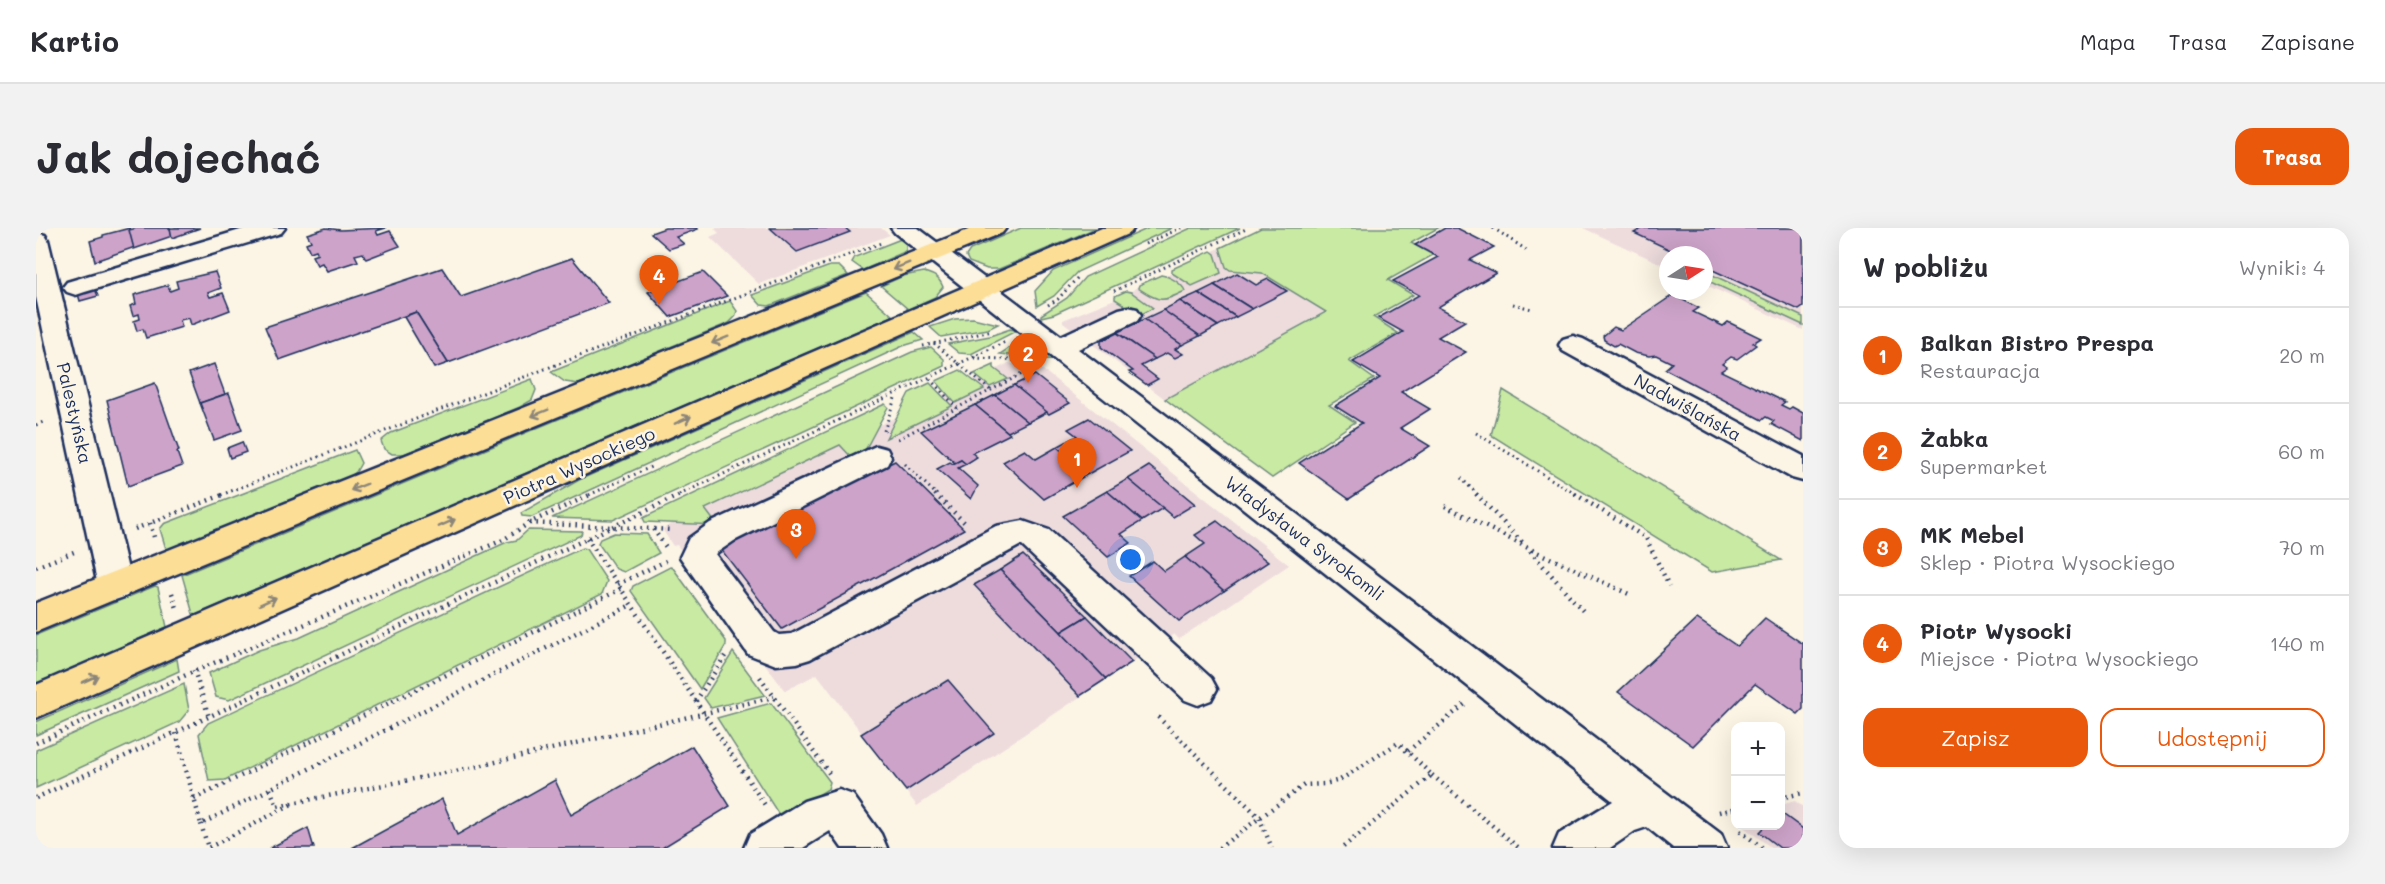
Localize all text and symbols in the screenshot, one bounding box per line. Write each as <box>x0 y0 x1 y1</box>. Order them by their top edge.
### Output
text: Kartio <box>30 23 119 59</box>
text: Mapa <box>2080 28 2136 55</box>
text: Trasa <box>2169 28 2227 55</box>
text: Zapisane <box>2260 28 2355 55</box>
button: Trasa <box>2235 128 2349 185</box>
text: Jak dojechać <box>36 129 321 184</box>
north arrow <box>1659 246 1713 300</box>
text: W pobliżu <box>1863 250 1989 284</box>
text: Wyniki: 4 <box>2239 254 2325 280</box>
pin: 4 <box>640 256 678 305</box>
one-way arrow <box>892 261 910 272</box>
text: Balkan Bistro Prespa <box>1920 328 2154 357</box>
pin: 2 <box>1008 334 1048 383</box>
one-way arrow <box>711 335 730 346</box>
text: 1 <box>1878 342 1887 368</box>
text: 20 m <box>2279 342 2325 368</box>
text: Restauracja <box>1920 357 2041 383</box>
street label: Palestyńska <box>52 360 98 466</box>
street label: Nadwiślańska <box>1630 368 1746 446</box>
one-way arrow <box>531 408 549 419</box>
one-way arrow <box>674 413 692 425</box>
street label: Piotra Wysockiego <box>499 421 659 509</box>
text: Żabka <box>1920 424 1989 453</box>
pin: 1 <box>1058 438 1096 488</box>
text: 2 <box>1877 438 1888 464</box>
text: 60 m <box>2278 438 2325 464</box>
text: Supermarket <box>1920 453 2047 479</box>
street label: Władysława Syrokomli <box>1220 470 1390 606</box>
one-way arrow <box>350 482 369 493</box>
pin: 3 <box>776 510 816 559</box>
one-way arrow <box>437 517 456 528</box>
text: MK Mebel <box>1920 520 2024 549</box>
text: 3 <box>1877 534 1889 560</box>
text: 70 m <box>2279 534 2325 560</box>
your location <box>1116 545 1145 574</box>
text: Sklep · Piotra Wysockiego <box>1920 549 2175 575</box>
one-way arrow <box>259 594 277 606</box>
text: Piotr Wysocki <box>1920 616 2073 645</box>
text: 4 <box>1876 630 1889 656</box>
text: 140 m <box>2270 630 2325 656</box>
text: Miejsce · Piotra Wysockiego <box>1920 645 2198 671</box>
one-way arrow <box>80 673 98 684</box>
button: Zapisz <box>1863 708 2088 767</box>
button: Udostępnij <box>2100 708 2325 767</box>
map controls <box>1731 722 1785 830</box>
button: + <box>1731 722 1785 776</box>
button: − <box>1731 776 1785 830</box>

